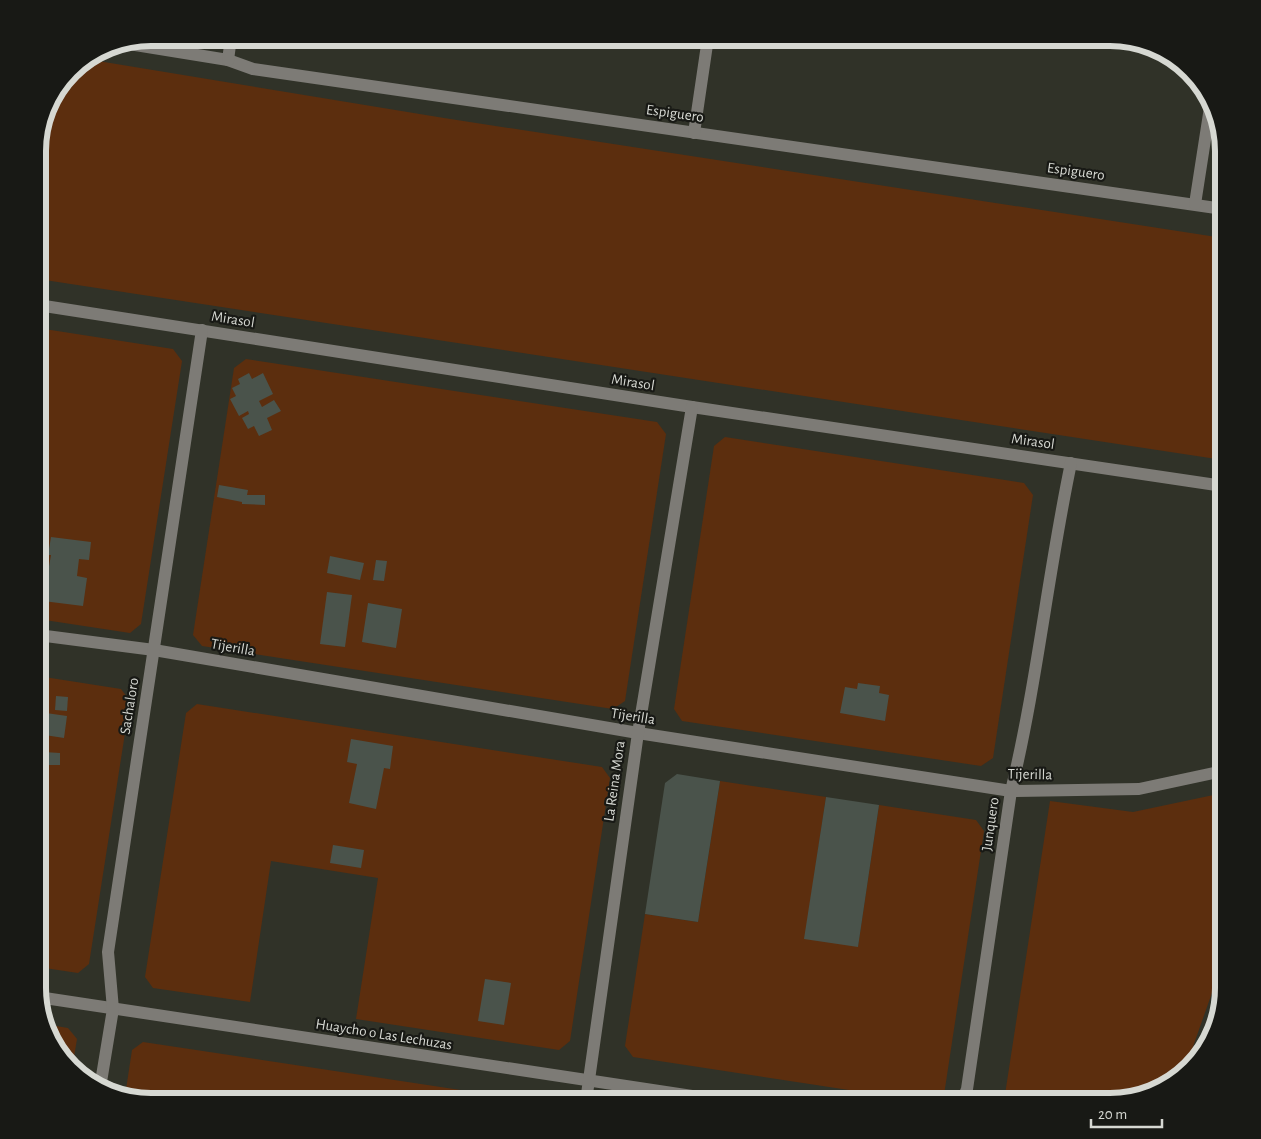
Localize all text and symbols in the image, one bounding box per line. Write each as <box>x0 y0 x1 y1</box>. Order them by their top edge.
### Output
street label: Espiguero <box>645 102 705 125</box>
street label: Espiguero <box>1046 160 1106 183</box>
street label: Mirasol <box>210 309 256 330</box>
street label: Mirasol <box>610 372 656 393</box>
street label: Mirasol <box>1010 431 1056 452</box>
street label: Tijerilla <box>210 636 256 659</box>
street label: Sachaloro <box>118 677 141 736</box>
street label: Tijerilla <box>610 706 656 727</box>
street label: La Reina Mora <box>601 740 628 822</box>
street label: Tijerilla <box>1008 767 1053 782</box>
street label: Junquero <box>979 796 1002 852</box>
street label: Huaycho o Las Lechuzas <box>315 1016 453 1053</box>
scale bar <box>1091 1096 1162 1128</box>
text: 20 m <box>1098 1107 1127 1122</box>

